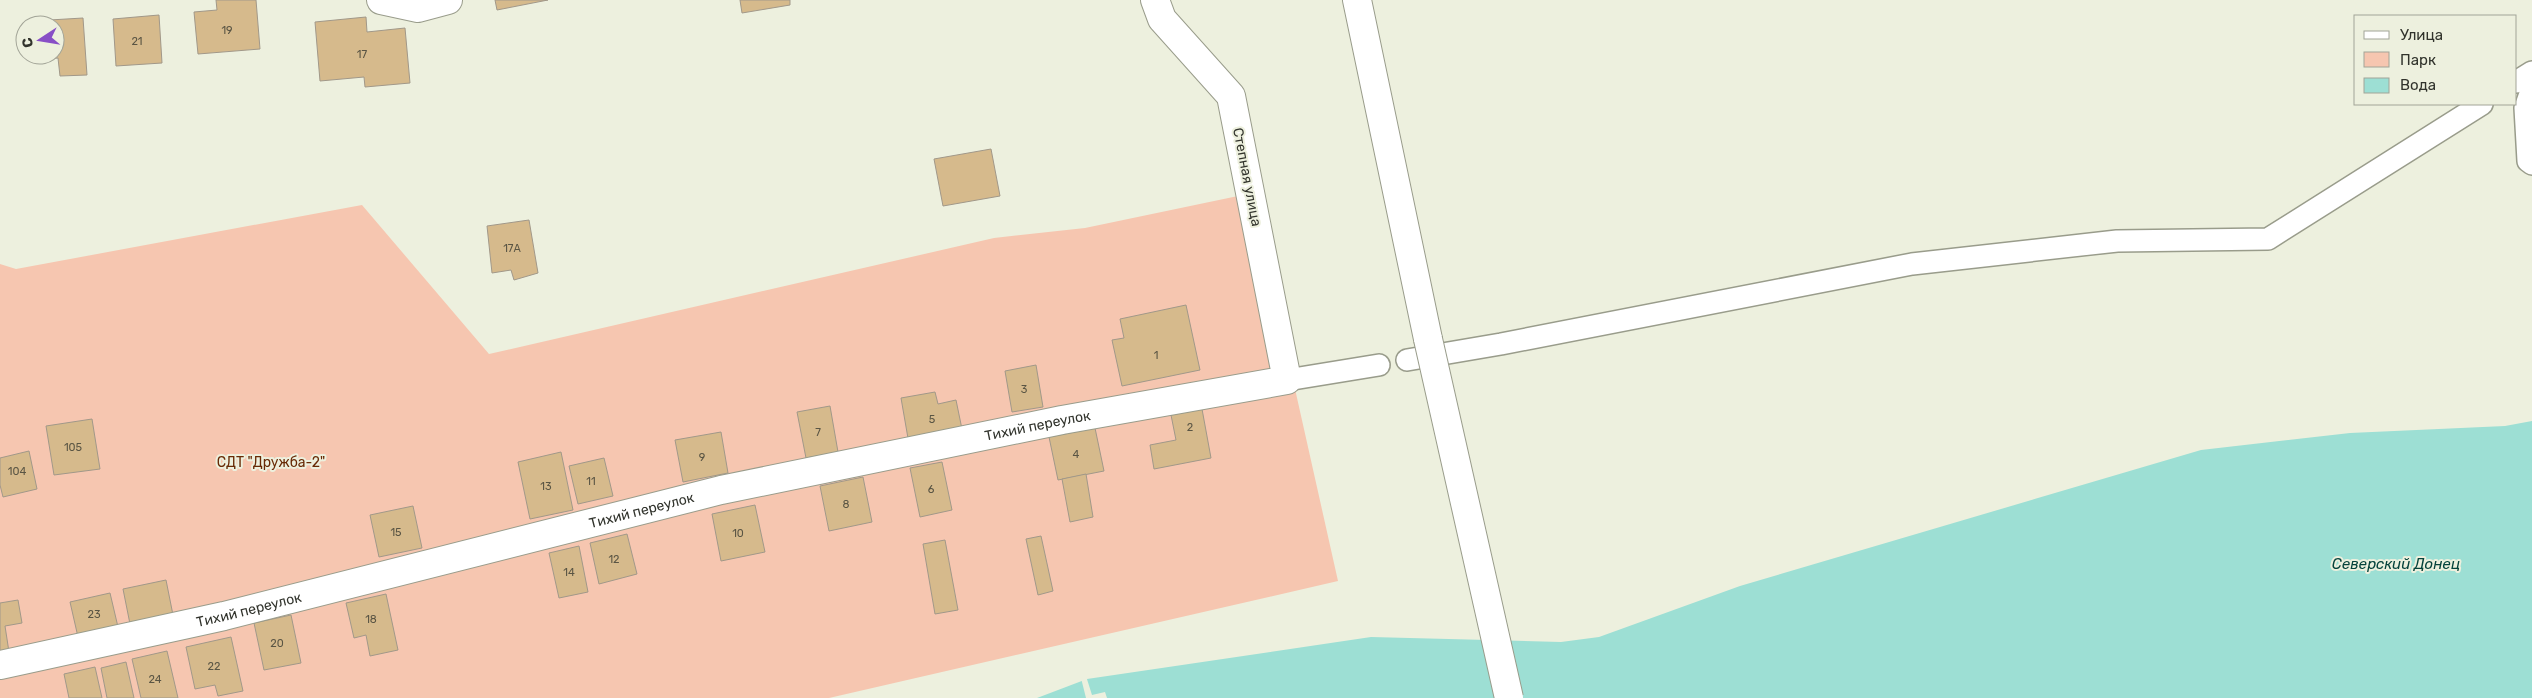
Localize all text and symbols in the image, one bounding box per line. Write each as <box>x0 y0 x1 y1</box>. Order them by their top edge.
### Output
north arrow <box>15 15 65 65</box>
legend <box>2354 15 2517 105</box>
house number: 19 <box>221 24 233 37</box>
text: Улица <box>2400 26 2443 44</box>
house number: 21 <box>131 35 143 48</box>
text: С <box>18 36 37 49</box>
house number: 17 <box>357 48 368 61</box>
text: Парк <box>2400 51 2436 69</box>
text: Вода <box>2400 76 2436 94</box>
street label: Степная улица <box>1229 126 1265 228</box>
house number: 17А <box>503 242 521 255</box>
house number: 1 <box>1154 349 1158 362</box>
house number: 3 <box>1021 383 1028 396</box>
street label: Тихий переулок <box>983 407 1092 444</box>
house number: 5 <box>929 413 936 426</box>
house number: 2 <box>1187 421 1193 434</box>
house number: 7 <box>815 426 821 439</box>
house number: 105 <box>64 441 83 454</box>
house number: 4 <box>1073 448 1080 461</box>
house number: 9 <box>699 451 705 464</box>
park label: СДТ "Дружба-2" <box>217 454 325 471</box>
house number: 104 <box>8 465 26 478</box>
house number: 11 <box>586 475 596 488</box>
house number: 13 <box>540 480 552 493</box>
house number: 6 <box>928 483 935 496</box>
street label: Тихий переулок <box>587 489 696 532</box>
house number: 8 <box>843 498 850 511</box>
house number: 15 <box>390 526 402 539</box>
house number: 10 <box>732 527 744 540</box>
house number: 12 <box>608 553 620 566</box>
water label: Северский Донец <box>2332 555 2460 573</box>
house number: 14 <box>563 566 575 579</box>
street label: Тихий переулок <box>195 588 304 630</box>
house number: 23 <box>87 608 101 621</box>
house number: 18 <box>365 613 377 626</box>
house number: 20 <box>270 637 284 650</box>
house number: 22 <box>208 660 220 673</box>
house number: 24 <box>148 673 162 686</box>

